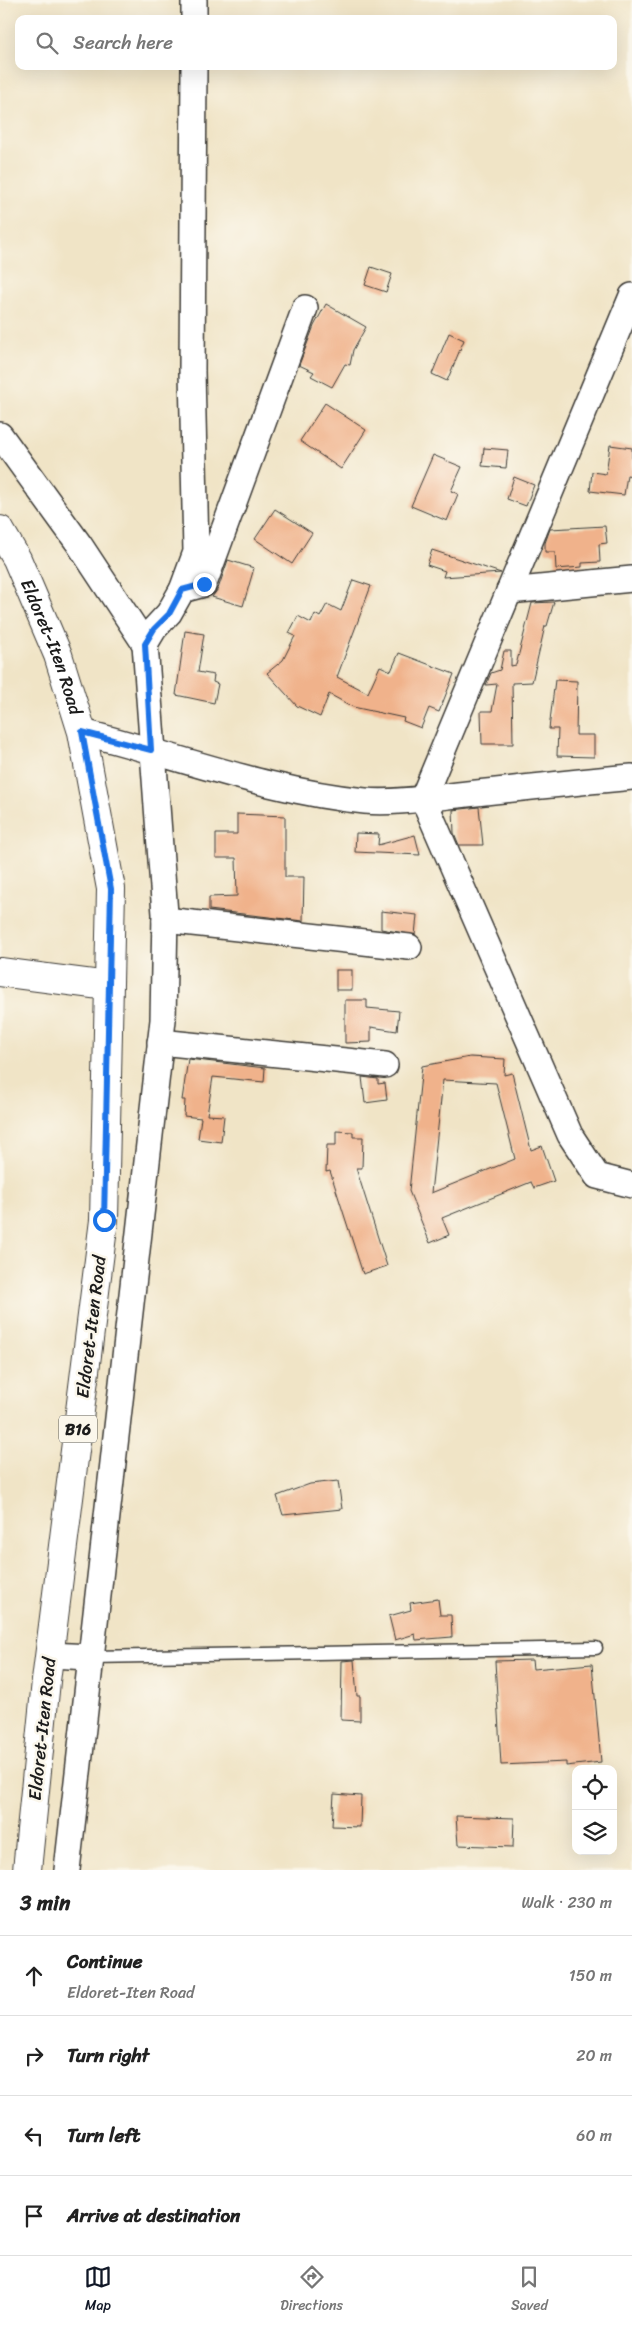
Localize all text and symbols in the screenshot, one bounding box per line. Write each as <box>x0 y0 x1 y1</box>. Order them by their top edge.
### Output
search box <box>15 15 617 70</box>
text: Search here <box>73 26 173 59</box>
icon: search <box>33 29 61 57</box>
route end <box>193 573 216 596</box>
street label: Eldoret-Iten Road <box>11 574 92 720</box>
route start <box>93 1209 116 1232</box>
street label: Eldoret-Iten Road <box>66 1252 116 1400</box>
road number: B16 <box>59 1416 97 1442</box>
street label: Eldoret-Iten Road <box>19 1655 66 1802</box>
map controls <box>572 1765 617 1855</box>
button: locate <box>572 1765 617 1810</box>
button: layers <box>572 1810 617 1855</box>
text: 3 min <box>20 1884 70 1922</box>
text: Walk · 230 m <box>521 1888 612 1917</box>
text: Continue <box>67 1945 143 1978</box>
text: 150 m <box>569 1961 612 1990</box>
icon: ahead <box>20 1962 48 1990</box>
text: Eldoret-Iten Road <box>67 1978 194 2007</box>
text: Turn right <box>67 2039 149 2072</box>
text: 20 m <box>576 2041 612 2070</box>
icon: right <box>20 2042 48 2070</box>
text: Turn left <box>67 2119 140 2152</box>
text: 60 m <box>576 2121 612 2150</box>
icon: left <box>20 2122 48 2150</box>
text: Arrive at destination <box>67 2199 240 2232</box>
icon: arrive <box>20 2202 48 2230</box>
tab: Map <box>84 2263 112 2318</box>
tab: Directions <box>280 2263 343 2318</box>
tab: Saved <box>511 2263 548 2318</box>

